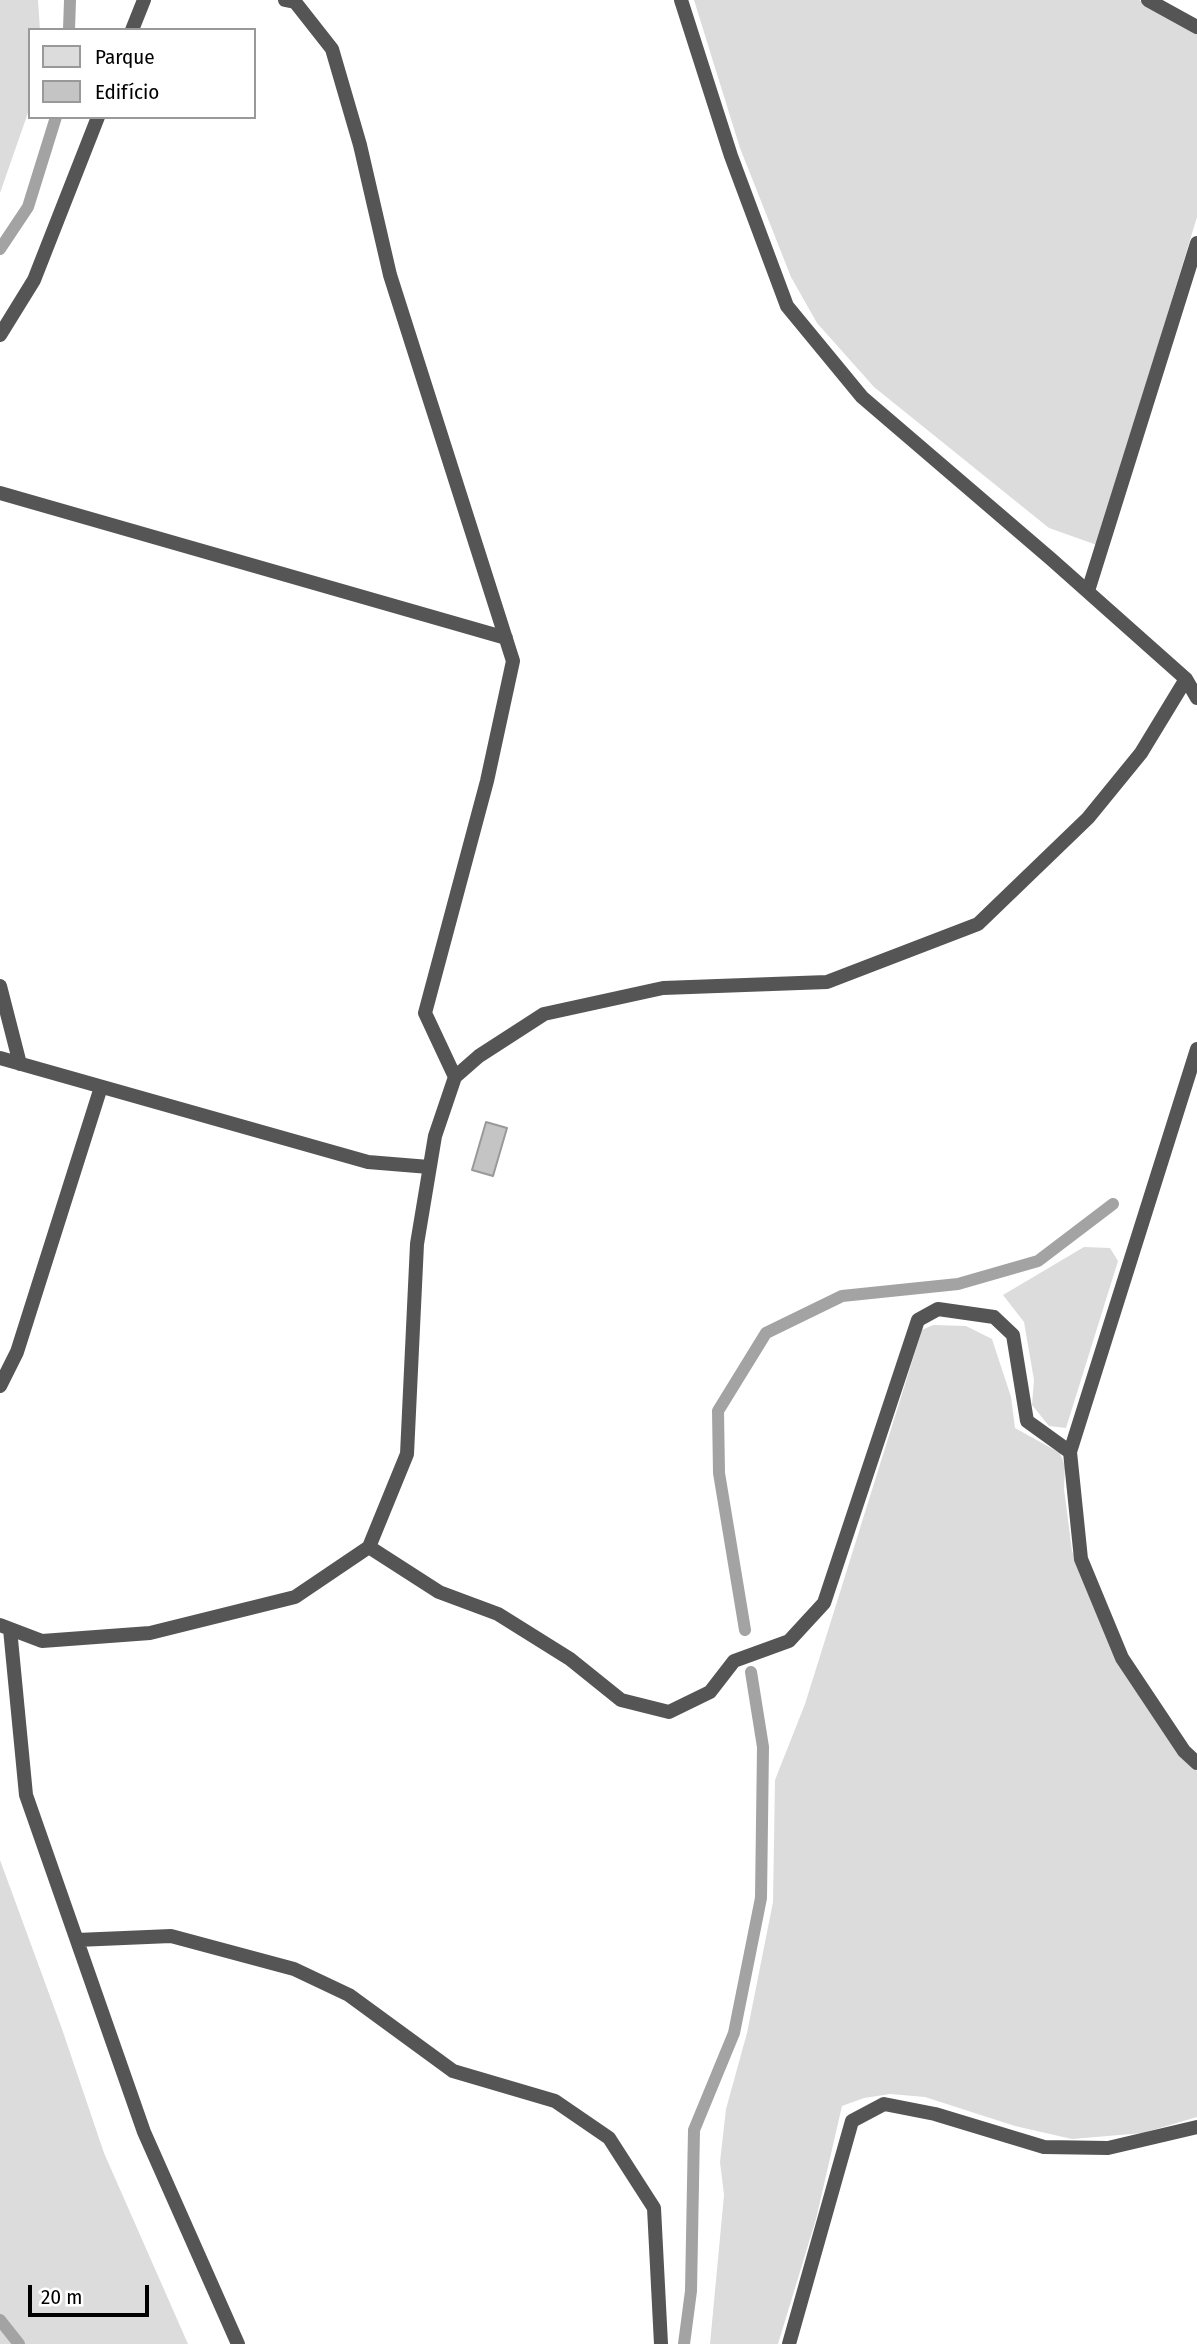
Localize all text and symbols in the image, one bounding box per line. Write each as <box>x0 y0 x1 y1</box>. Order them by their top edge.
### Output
legend <box>28 28 256 119</box>
text: Parque <box>95 44 155 70</box>
text: Edifício <box>95 79 159 105</box>
scale bar <box>32 2270 152 2314</box>
text: 20 m <box>41 2284 82 2310</box>

